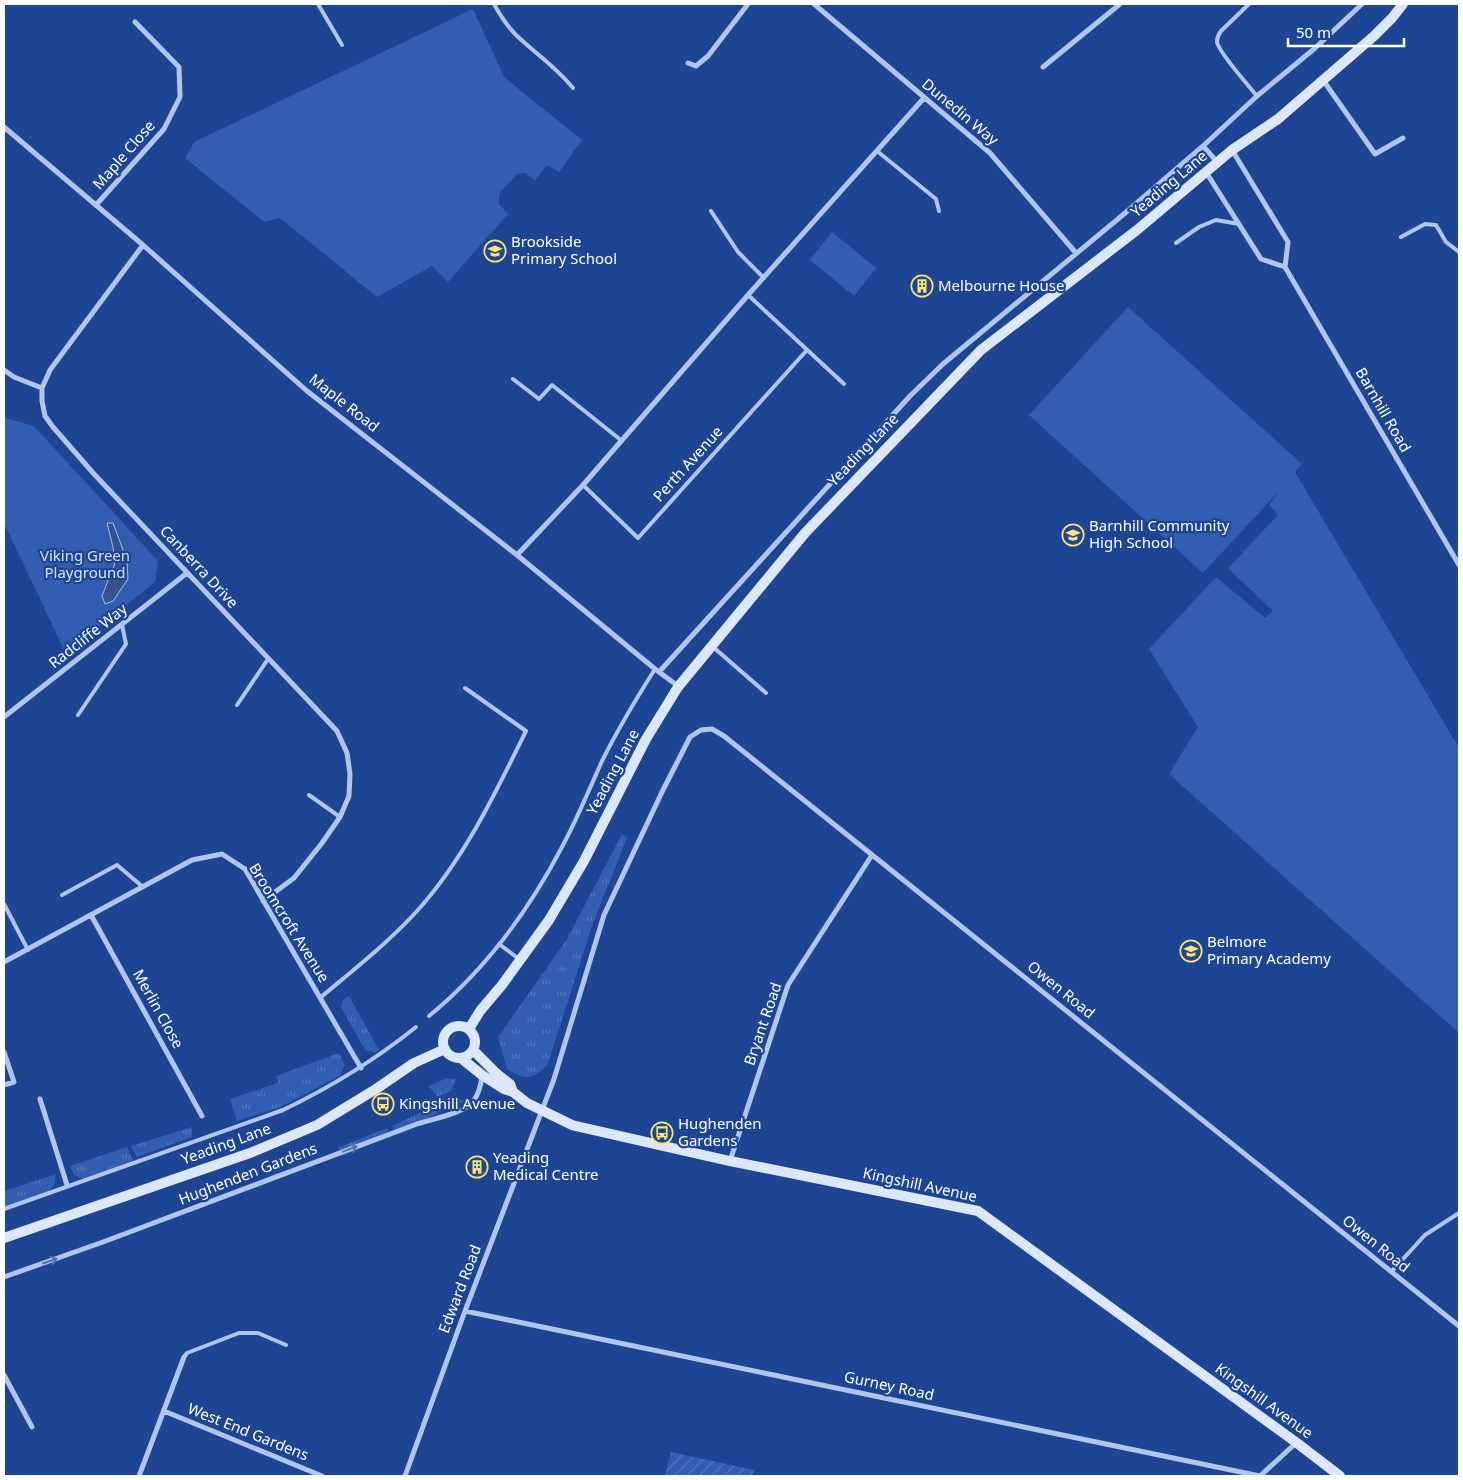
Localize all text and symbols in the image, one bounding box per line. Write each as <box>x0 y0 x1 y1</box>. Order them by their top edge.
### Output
scale bar <box>1288 15 1404 47</box>
text: 50 m <box>1296 22 1331 42</box>
street label: Dunedin Way <box>918 73 1003 149</box>
street label: Maple Close <box>88 116 159 193</box>
street label: Yeading Lane <box>1126 145 1211 221</box>
place label: Brookside Primary School <box>511 231 617 268</box>
school or university icon: Brookside Primary School <box>483 239 507 263</box>
building icon: Melbourne House <box>910 274 934 298</box>
place label: Melbourne House <box>938 275 1064 295</box>
street label: Barnhill Road <box>1352 364 1416 455</box>
street label: Maple Road <box>306 369 384 436</box>
street label: Yeading Lane <box>822 409 902 490</box>
street label: Perth Avenue <box>648 421 726 505</box>
place label: Barnhill Community High School <box>1089 515 1230 552</box>
street label: Canberra Drive <box>156 521 243 612</box>
school or university icon: Barnhill Community High School <box>1061 523 1085 547</box>
park label: Viking Green Playground <box>40 545 130 582</box>
street label: Radcliffe Way <box>44 598 131 672</box>
street label: Yeading Lane <box>581 725 643 818</box>
street label: Broomcroft Avenue <box>245 859 335 986</box>
place label: Belmore Primary Academy <box>1207 931 1331 968</box>
school or university icon: Belmore Primary Academy <box>1179 939 1203 963</box>
street label: Owen Road <box>1024 956 1099 1023</box>
street label: Merlin Close <box>129 966 189 1052</box>
street label: Bryant Road <box>738 979 786 1068</box>
bus stop icon: Kingshill Avenue <box>371 1092 395 1116</box>
place label: Kingshill Avenue <box>399 1093 515 1113</box>
place label: Hughenden Gardens <box>678 1113 762 1150</box>
street label: Yeading Lane <box>178 1118 273 1169</box>
bus stop icon: Hughenden Gardens <box>650 1121 674 1145</box>
street label: Hughenden Gardens <box>176 1137 320 1209</box>
one-way arrow <box>342 1144 357 1153</box>
place label: Yeading Medical Centre <box>493 1147 599 1184</box>
building icon: Yeading Medical Centre <box>465 1155 489 1179</box>
street label: Kingshill Avenue <box>861 1162 979 1206</box>
street label: Owen Road <box>1339 1210 1414 1277</box>
street label: Edward Road <box>433 1242 485 1336</box>
one-way arrow <box>42 1256 57 1265</box>
street label: Kingshill Avenue <box>1212 1358 1318 1442</box>
street label: Gurney Road <box>842 1366 936 1404</box>
street label: West End Gardens <box>185 1398 312 1464</box>

